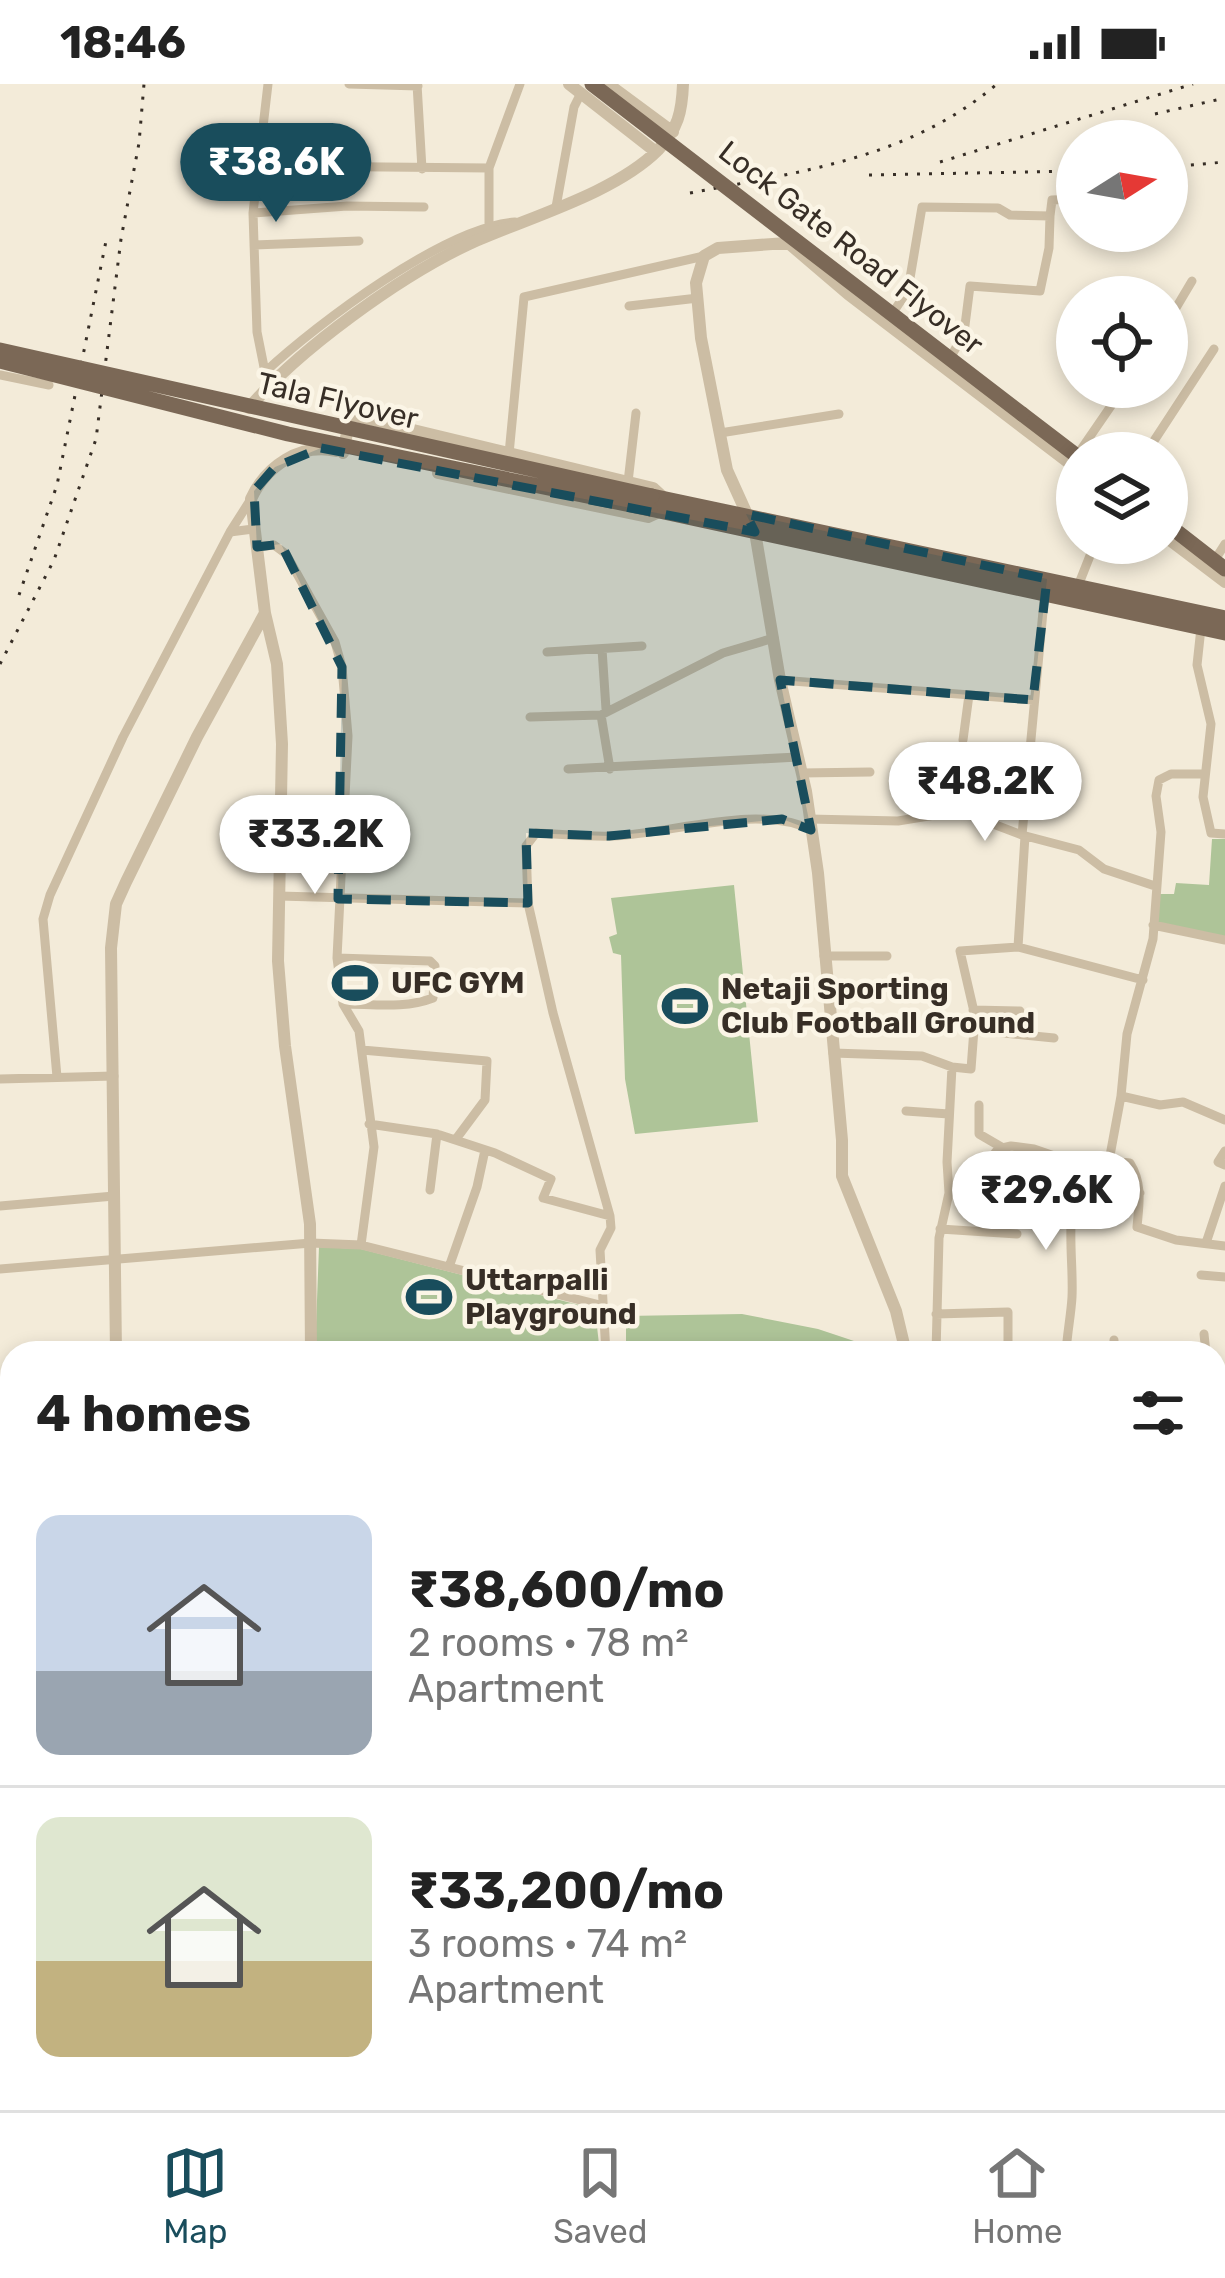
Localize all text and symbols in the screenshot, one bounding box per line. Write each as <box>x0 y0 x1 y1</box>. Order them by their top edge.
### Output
text: 18:46 <box>60 16 186 69</box>
north arrow <box>1056 120 1188 252</box>
map controls <box>1056 120 1188 564</box>
pin: ₹38.6K <box>178 123 374 225</box>
street label: Lock Gate Road Flyover <box>712 134 991 363</box>
text: ₹38.6K <box>207 139 345 185</box>
button: locate <box>1056 276 1188 408</box>
street label: Tala Flyover <box>254 365 423 437</box>
button: layers <box>1056 432 1188 564</box>
pin: ₹48.2K <box>887 742 1083 844</box>
text: ₹48.2K <box>916 758 1054 804</box>
pin: ₹33.2K <box>217 795 413 897</box>
text: ₹33.2K <box>246 811 384 857</box>
sports icon: UFC GYM <box>330 958 380 1008</box>
place label: UFC GYM <box>391 965 525 1001</box>
place label: Netaji Sporting Club Football Ground <box>721 971 1035 1041</box>
sports icon: Netaji Sporting Club Football Ground <box>660 981 710 1031</box>
pin: ₹29.6K <box>948 1151 1144 1253</box>
text: ₹29.6K <box>979 1167 1113 1213</box>
place label: Uttarpalli Playground <box>465 1262 637 1332</box>
sports icon: Uttarpalli Playground <box>404 1272 454 1322</box>
icon: filters <box>1125 1380 1191 1446</box>
text: 4 homes <box>36 1383 251 1444</box>
text: ₹38,600/mo <box>408 1559 725 1620</box>
icon: home <box>132 1563 276 1707</box>
text: 2 rooms · 78 m² <box>408 1620 689 1666</box>
text: Apartment <box>408 1666 604 1712</box>
text: ₹33,200/mo <box>408 1860 724 1921</box>
icon: home <box>132 1865 276 2009</box>
text: 3 rooms · 74 m² <box>408 1921 687 1967</box>
text: Apartment <box>408 1967 604 2013</box>
tab: Map <box>162 2140 228 2251</box>
tab: Saved <box>553 2140 647 2251</box>
tab: Home <box>972 2140 1063 2251</box>

